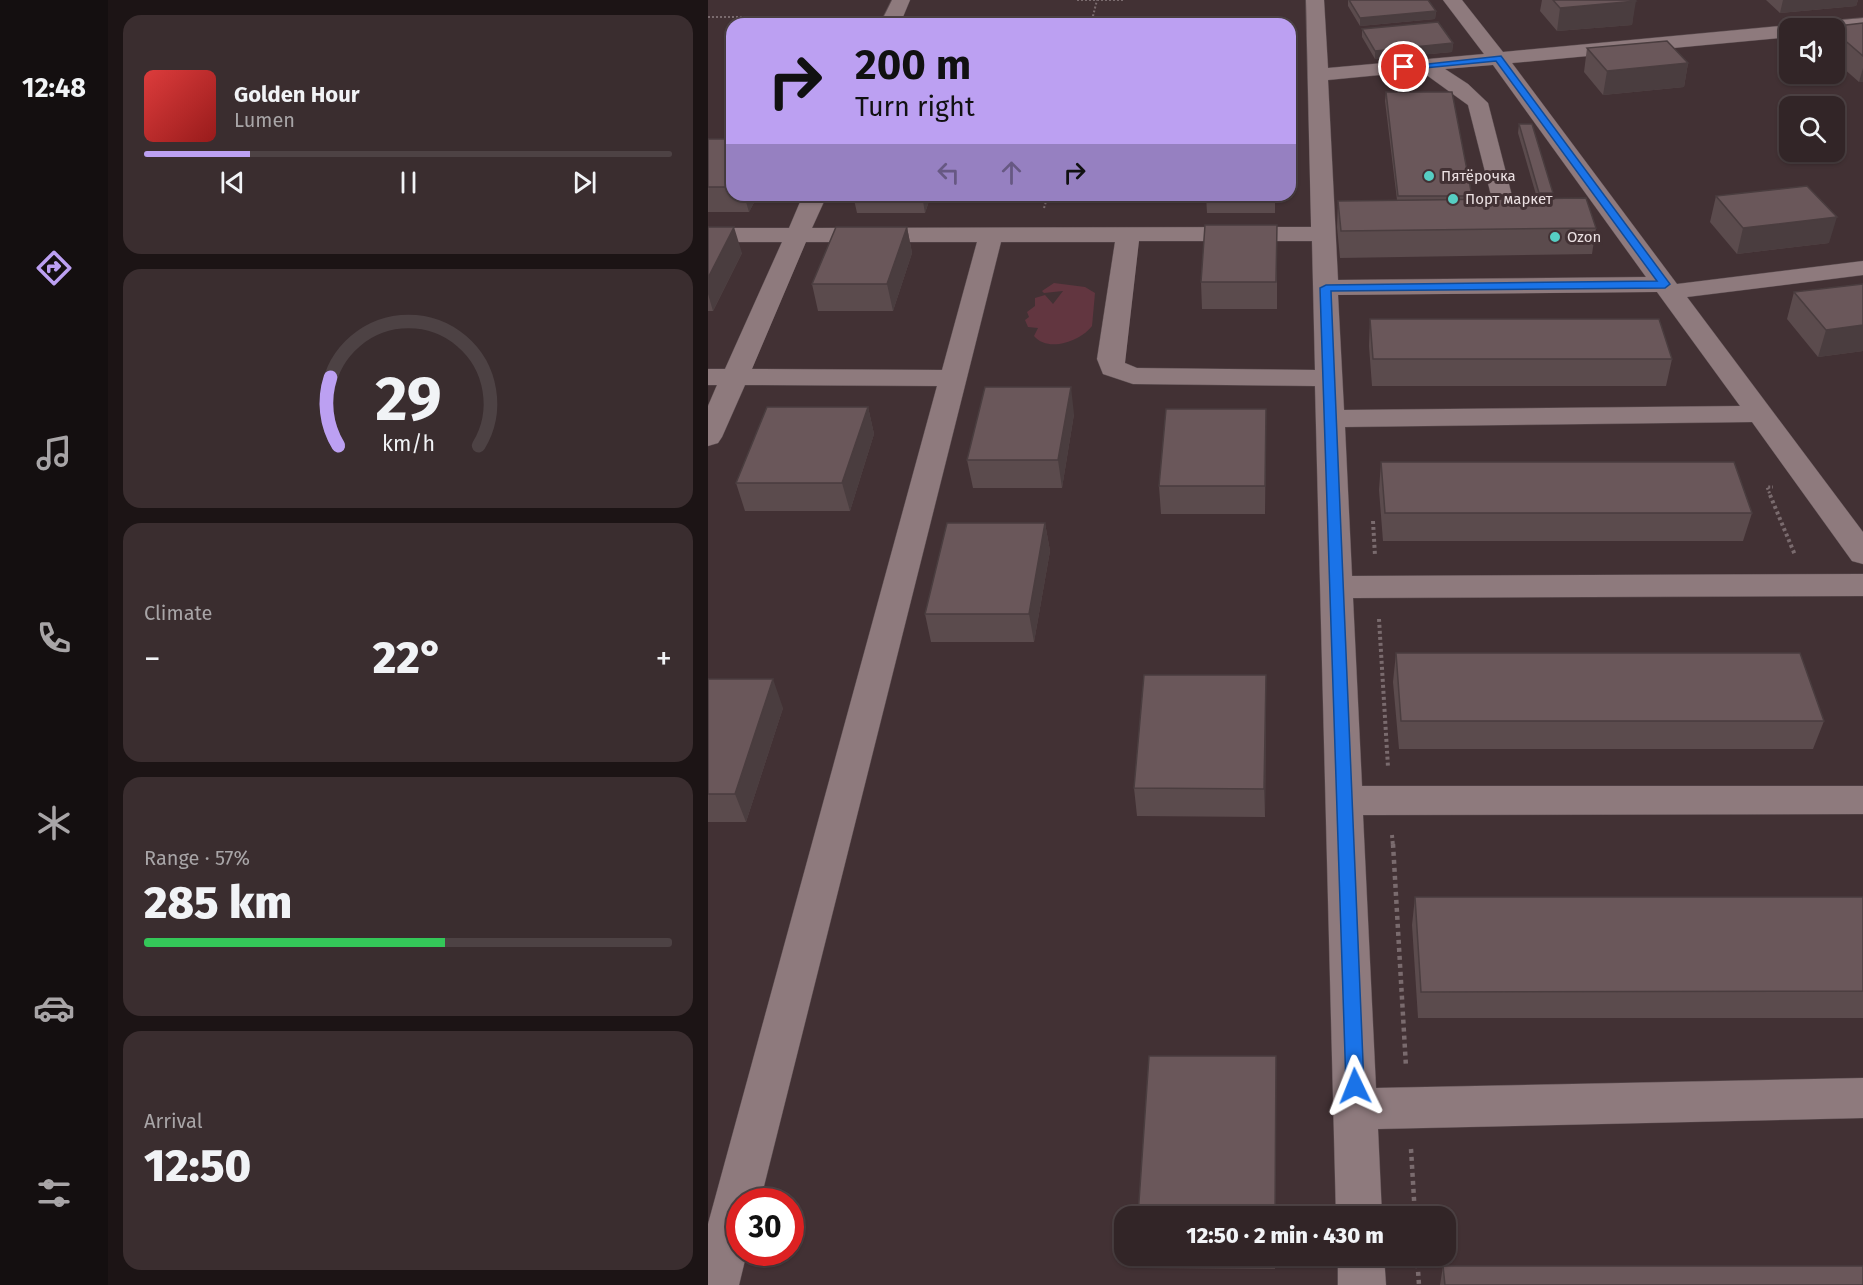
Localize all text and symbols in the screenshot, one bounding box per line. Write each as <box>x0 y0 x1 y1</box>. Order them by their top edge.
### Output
map controls <box>1779 18 1845 162</box>
button: sound <box>1779 18 1845 84</box>
text: 200 m <box>855 40 971 90</box>
pin <box>1378 41 1429 92</box>
icon: right <box>756 42 834 120</box>
icon: arrive <box>1387 50 1420 83</box>
text: 12:48 <box>22 72 86 104</box>
text: Golden Hour <box>234 81 360 108</box>
text: Turn right <box>855 91 975 123</box>
button: search <box>1779 96 1845 162</box>
text: Lumen <box>234 108 295 132</box>
icon: left <box>932 156 965 189</box>
icon: ahead <box>995 156 1028 189</box>
icon: right <box>1058 156 1091 189</box>
icon: previous <box>216 166 249 199</box>
icon: pause <box>392 166 425 199</box>
icon: next <box>568 166 601 199</box>
place label: Пятёрочка <box>1441 167 1516 185</box>
marker: Пятёрочка <box>1422 169 1436 183</box>
place label: Порт маркет <box>1465 190 1553 208</box>
marker: Порт маркет <box>1446 192 1460 206</box>
place label: Ozon <box>1567 228 1601 246</box>
marker: Ozon <box>1548 230 1562 244</box>
icon: directions <box>33 247 75 289</box>
text: 29 <box>375 362 441 437</box>
text: km/h <box>381 431 435 457</box>
icon: music <box>33 432 75 474</box>
text: Climate <box>144 601 212 625</box>
icon: phone <box>33 617 75 659</box>
text: 22° <box>373 631 443 685</box>
text: − <box>144 639 161 679</box>
text: + <box>656 639 672 679</box>
icon: climate <box>33 802 75 844</box>
text: Range · 57% <box>144 846 250 870</box>
text: 285 km <box>144 876 292 930</box>
icon: car <box>33 987 75 1029</box>
position arrow <box>1323 1054 1387 1118</box>
text: Arrival <box>144 1109 203 1133</box>
text: 12:50 <box>144 1139 251 1193</box>
icon: filters <box>33 1172 75 1214</box>
speed limit sign: 30 <box>726 1188 804 1266</box>
text: 12:50 · 2 min · 430 m <box>1186 1222 1384 1249</box>

